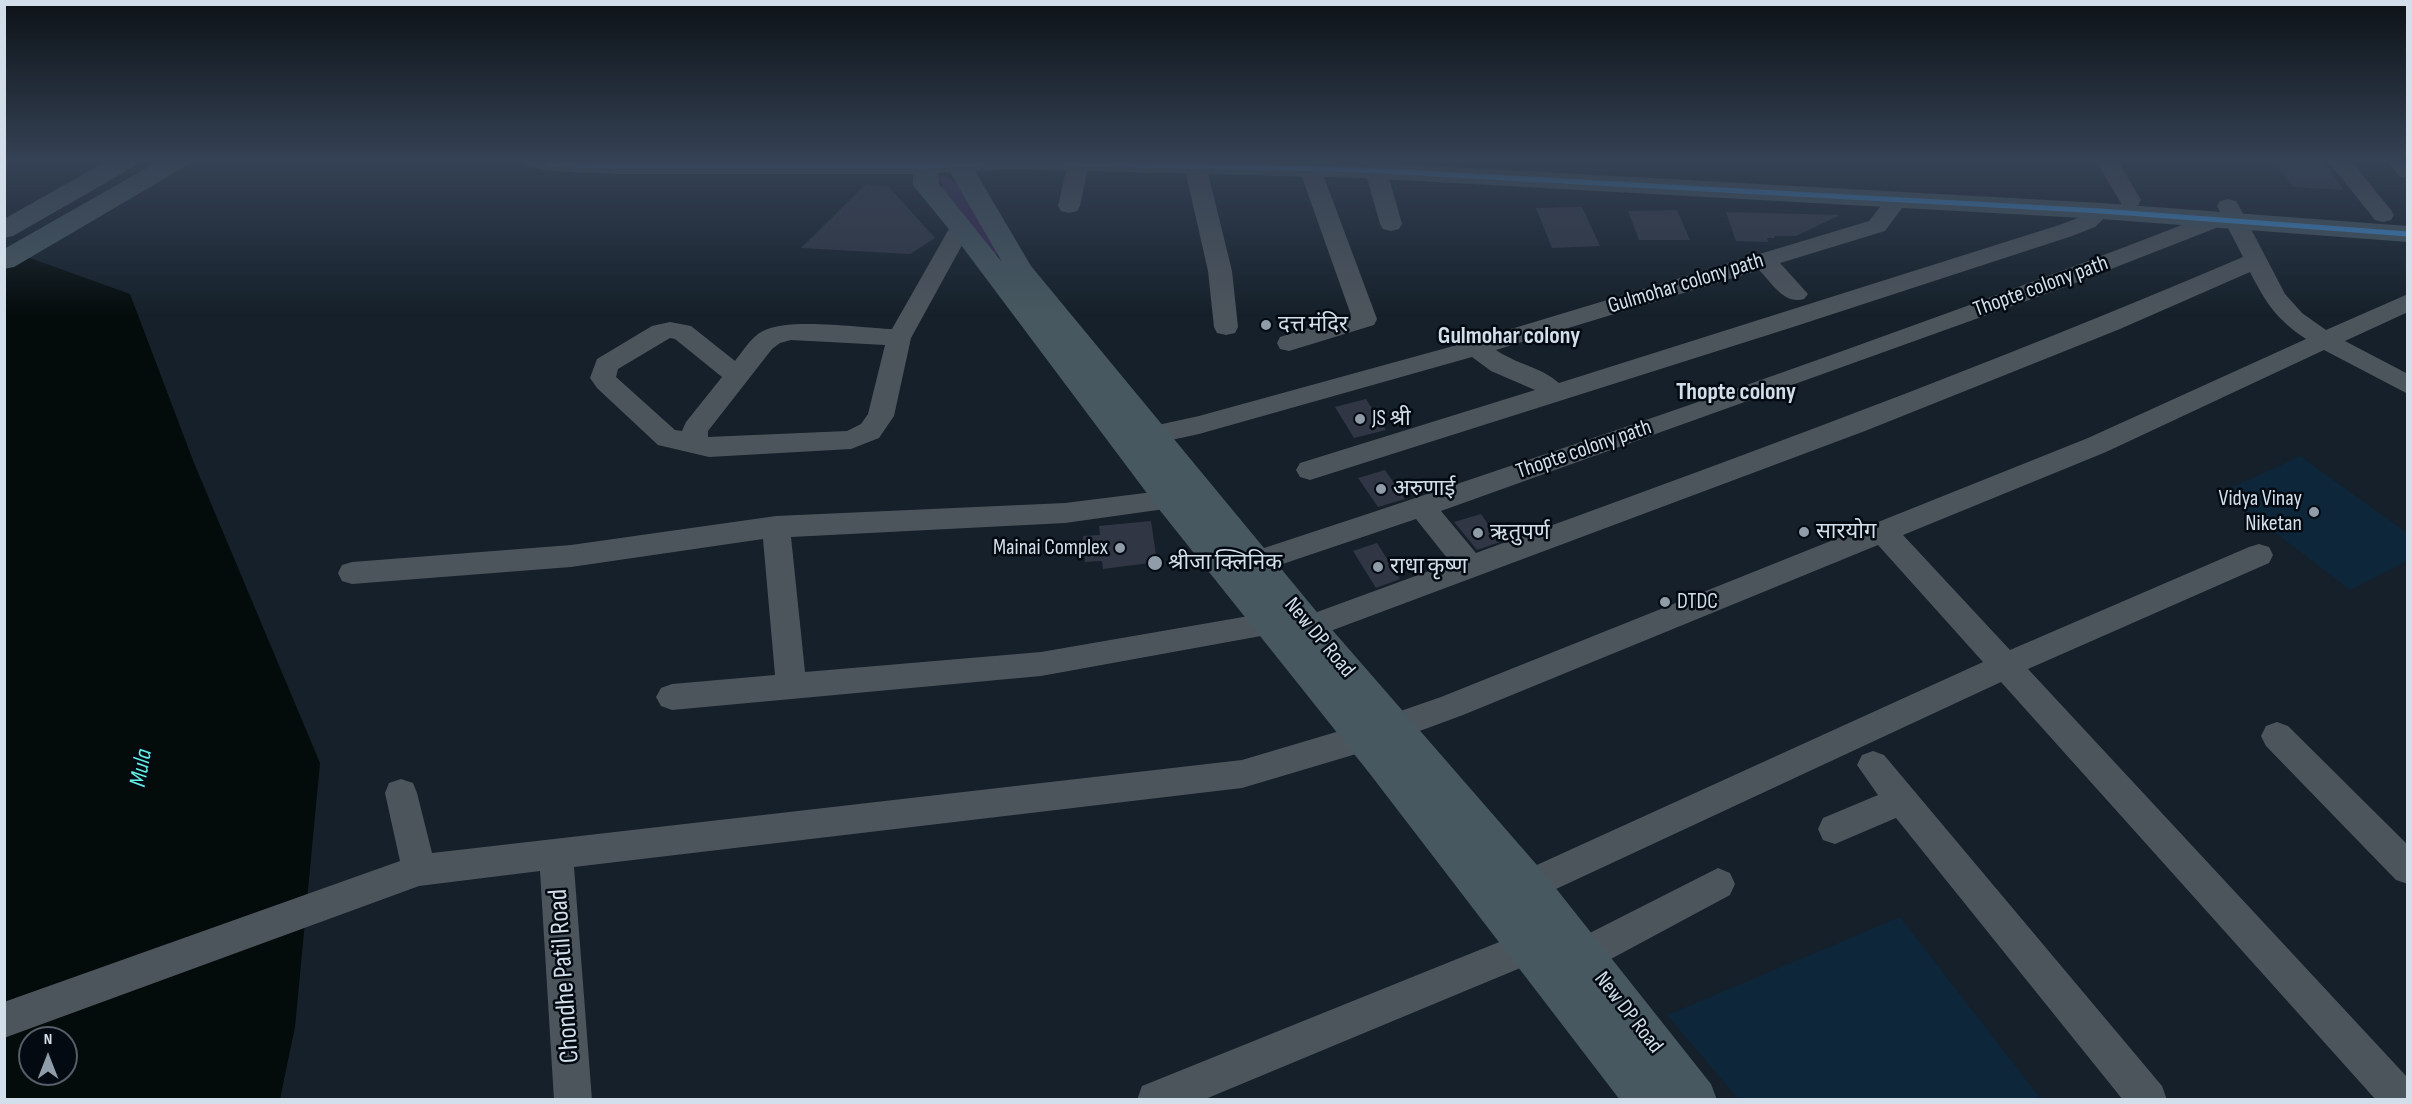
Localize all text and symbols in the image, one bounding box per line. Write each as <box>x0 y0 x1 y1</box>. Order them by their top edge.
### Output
street label: Gulmohar colony path <box>1605 248 1767 320</box>
street label: Thopte colony path <box>1970 250 2112 324</box>
place label: दत्त मंदिर <box>1278 312 1348 338</box>
marker: दत्त मंदिर <box>1259 318 1273 332</box>
district label: Gulmohar colony <box>1438 323 1580 351</box>
district label: Thopte colony <box>1676 379 1796 407</box>
place label: JS श्री <box>1372 406 1411 432</box>
marker: JS श्री <box>1353 412 1367 426</box>
street label: Thopte colony path <box>1513 415 1655 485</box>
place label: अरुणाई <box>1393 476 1455 502</box>
marker: अरुणाई <box>1374 482 1388 496</box>
place label: Vidya Vinay Niketan <box>2218 486 2302 538</box>
marker: Vidya Vinay Niketan <box>2307 505 2321 519</box>
place label: सारयोग <box>1816 519 1876 545</box>
place label: ऋतुपर्ण <box>1490 520 1550 546</box>
marker: सारयोग <box>1797 525 1811 539</box>
marker: ऋतुपर्ण <box>1471 526 1485 540</box>
place label: Mainai Complex <box>993 535 1108 561</box>
marker: Mainai Complex <box>1113 541 1127 555</box>
place label: श्रीजा क्लिनिक <box>1168 550 1282 576</box>
marker: श्रीजा क्लिनिक <box>1146 554 1164 572</box>
place label: राधा कृष्ण <box>1390 554 1467 580</box>
marker: राधा कृष्ण <box>1371 560 1385 574</box>
place label: DTDC <box>1677 589 1718 615</box>
street label: New DP Road <box>1278 593 1360 683</box>
marker: DTDC <box>1658 595 1672 609</box>
water label: Mula <box>125 747 159 789</box>
street label: Chondhe Patil Road <box>543 888 587 1064</box>
street label: New DP Road <box>1588 967 1668 1059</box>
north arrow <box>18 1026 78 1086</box>
text: N <box>44 1030 52 1049</box>

